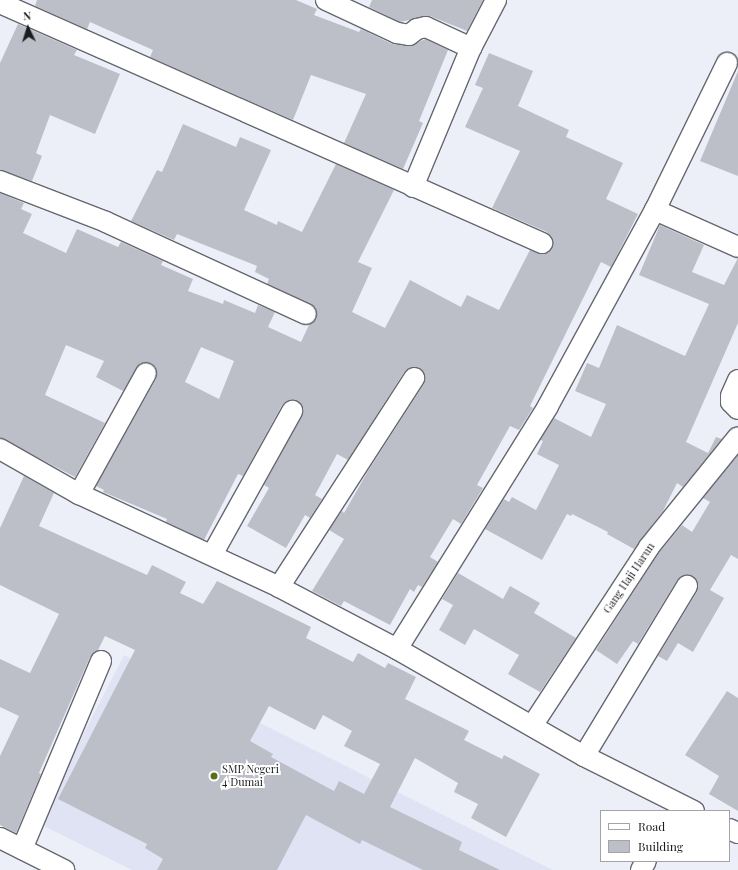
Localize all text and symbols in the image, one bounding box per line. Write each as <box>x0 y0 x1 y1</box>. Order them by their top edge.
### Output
north arrow <box>8 8 48 48</box>
text: N <box>23 8 32 23</box>
street label: Gang Haji Harun <box>600 540 658 616</box>
place label: SMP Negeri 4 Dumai <box>222 763 279 789</box>
marker: SMP Negeri 4 Dumai <box>209 771 219 781</box>
legend <box>600 810 730 862</box>
text: Road <box>638 818 665 834</box>
text: Building <box>638 838 683 854</box>

